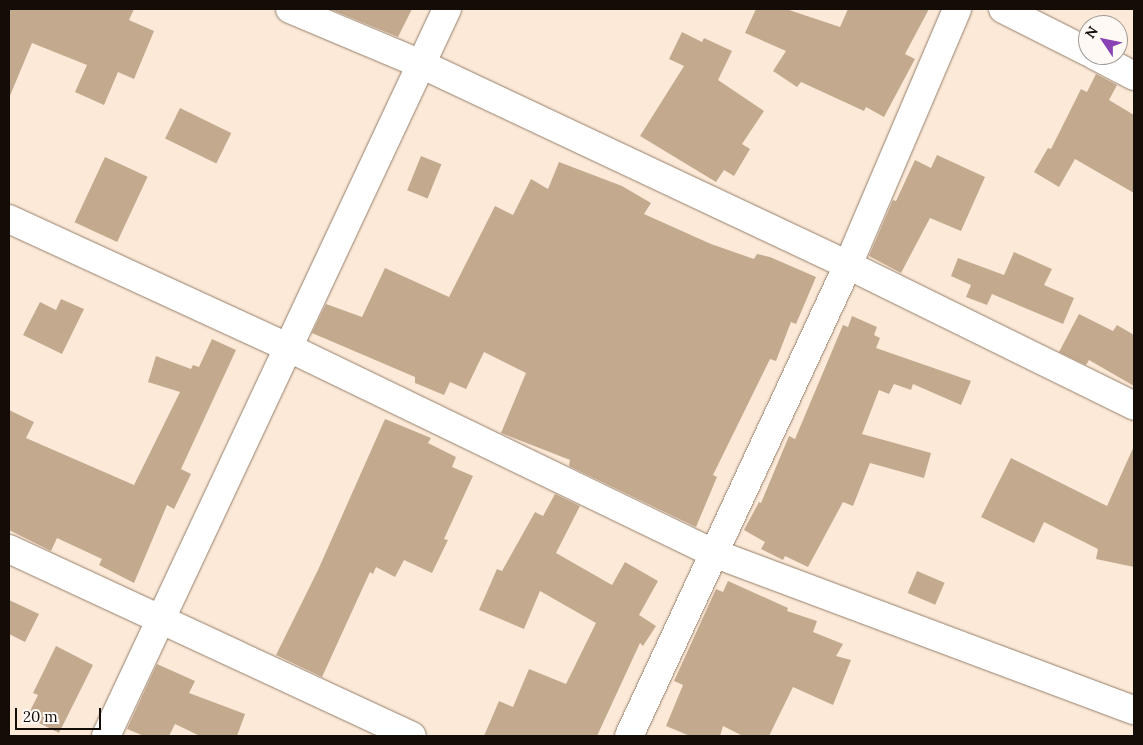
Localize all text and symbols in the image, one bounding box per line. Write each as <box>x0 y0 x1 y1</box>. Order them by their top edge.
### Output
north arrow <box>1078 15 1128 65</box>
text: N <box>1081 23 1102 42</box>
scale bar <box>18 698 104 730</box>
text: 20 m <box>23 707 58 726</box>

